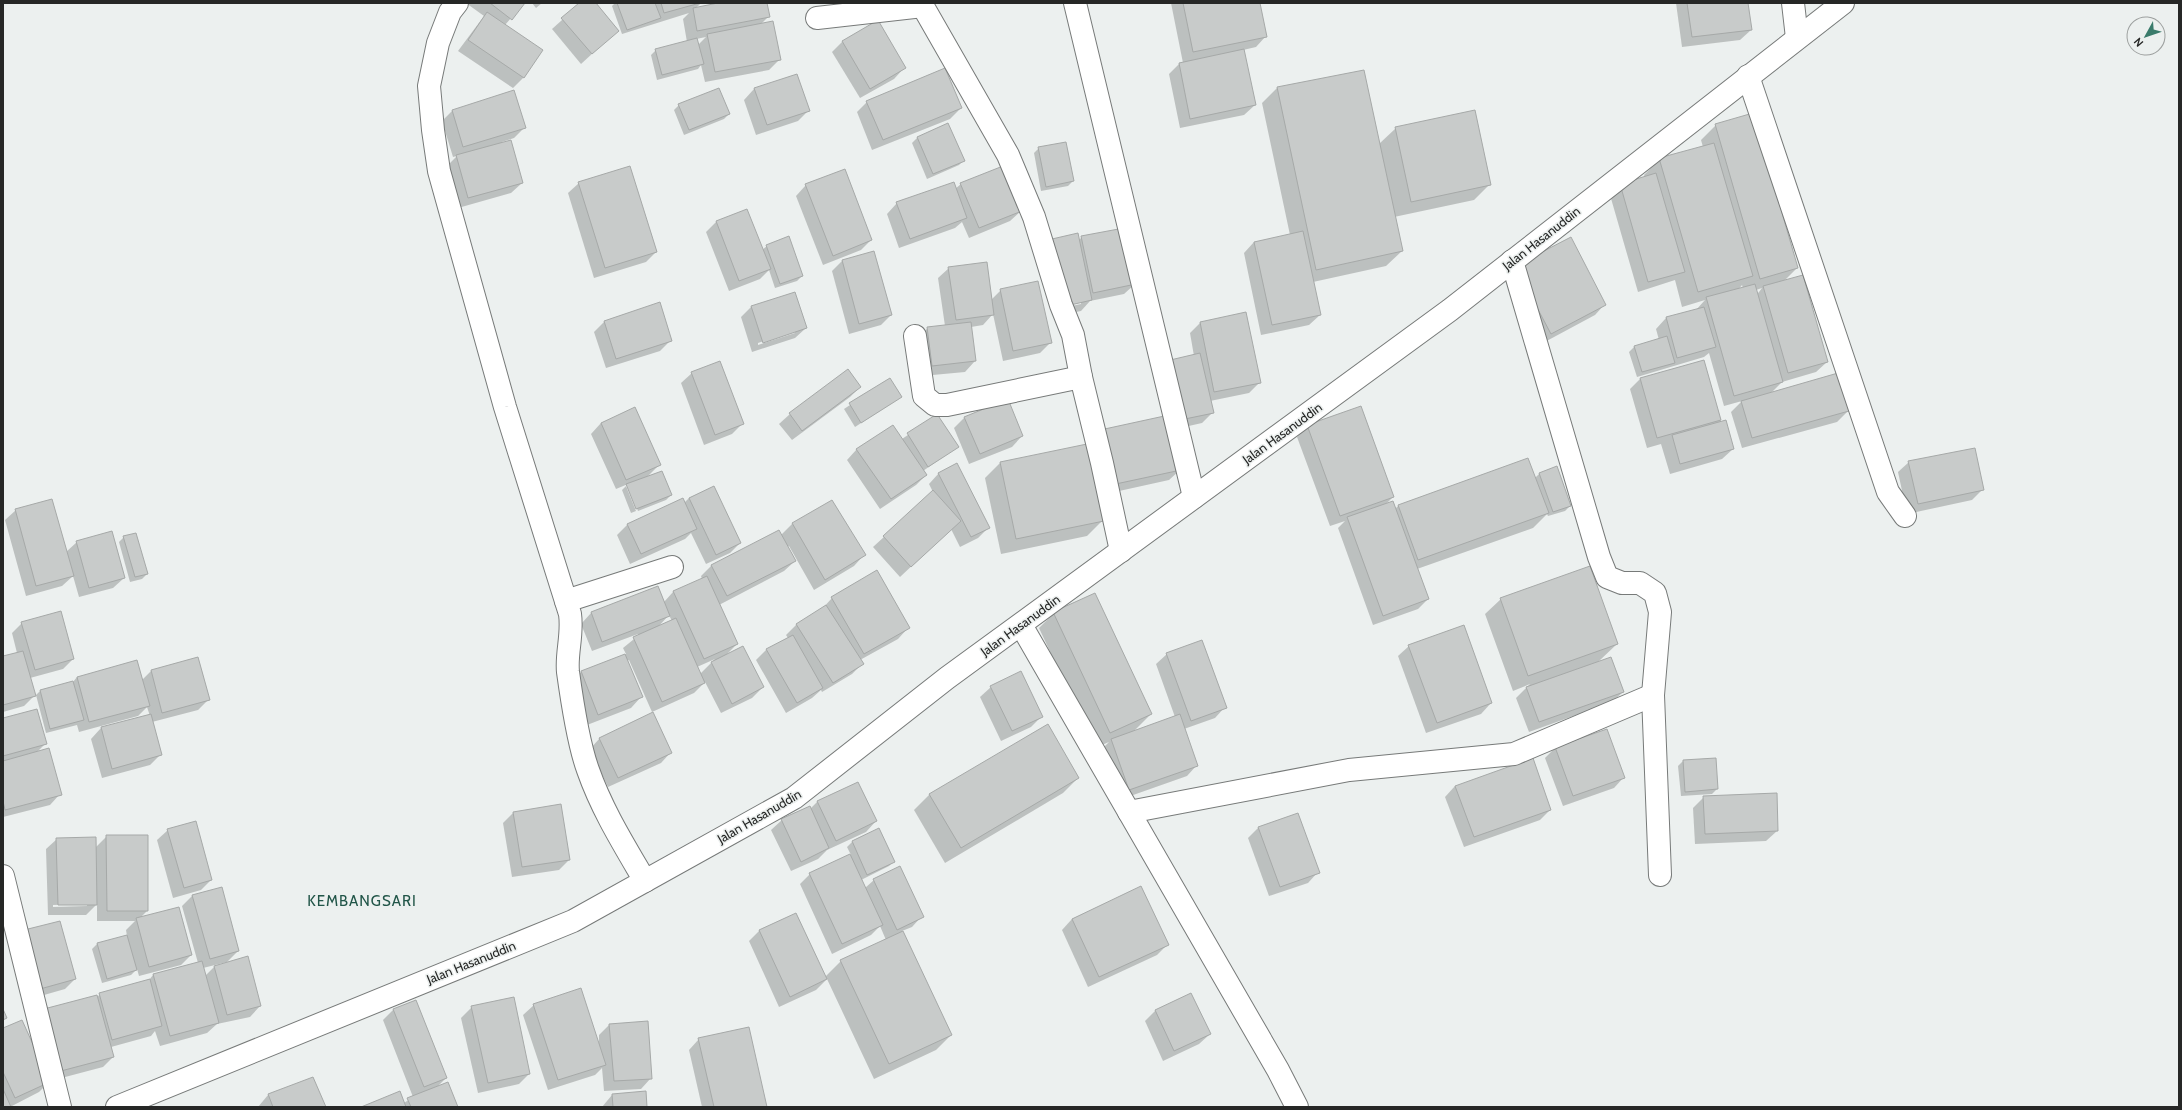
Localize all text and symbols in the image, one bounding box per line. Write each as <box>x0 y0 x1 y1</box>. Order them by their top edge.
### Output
north arrow <box>2126 16 2166 56</box>
text: N <box>2130 35 2146 50</box>
street label: Jalan Hasanuddin <box>1498 203 1583 274</box>
street label: Jalan Hasanuddin <box>1238 399 1325 468</box>
street label: Jalan Hasanuddin <box>976 591 1063 660</box>
street label: Jalan Hasanuddin <box>713 785 804 847</box>
district label: KEMBANGSARI <box>307 892 417 910</box>
street label: Jalan Hasanuddin <box>423 937 518 987</box>

